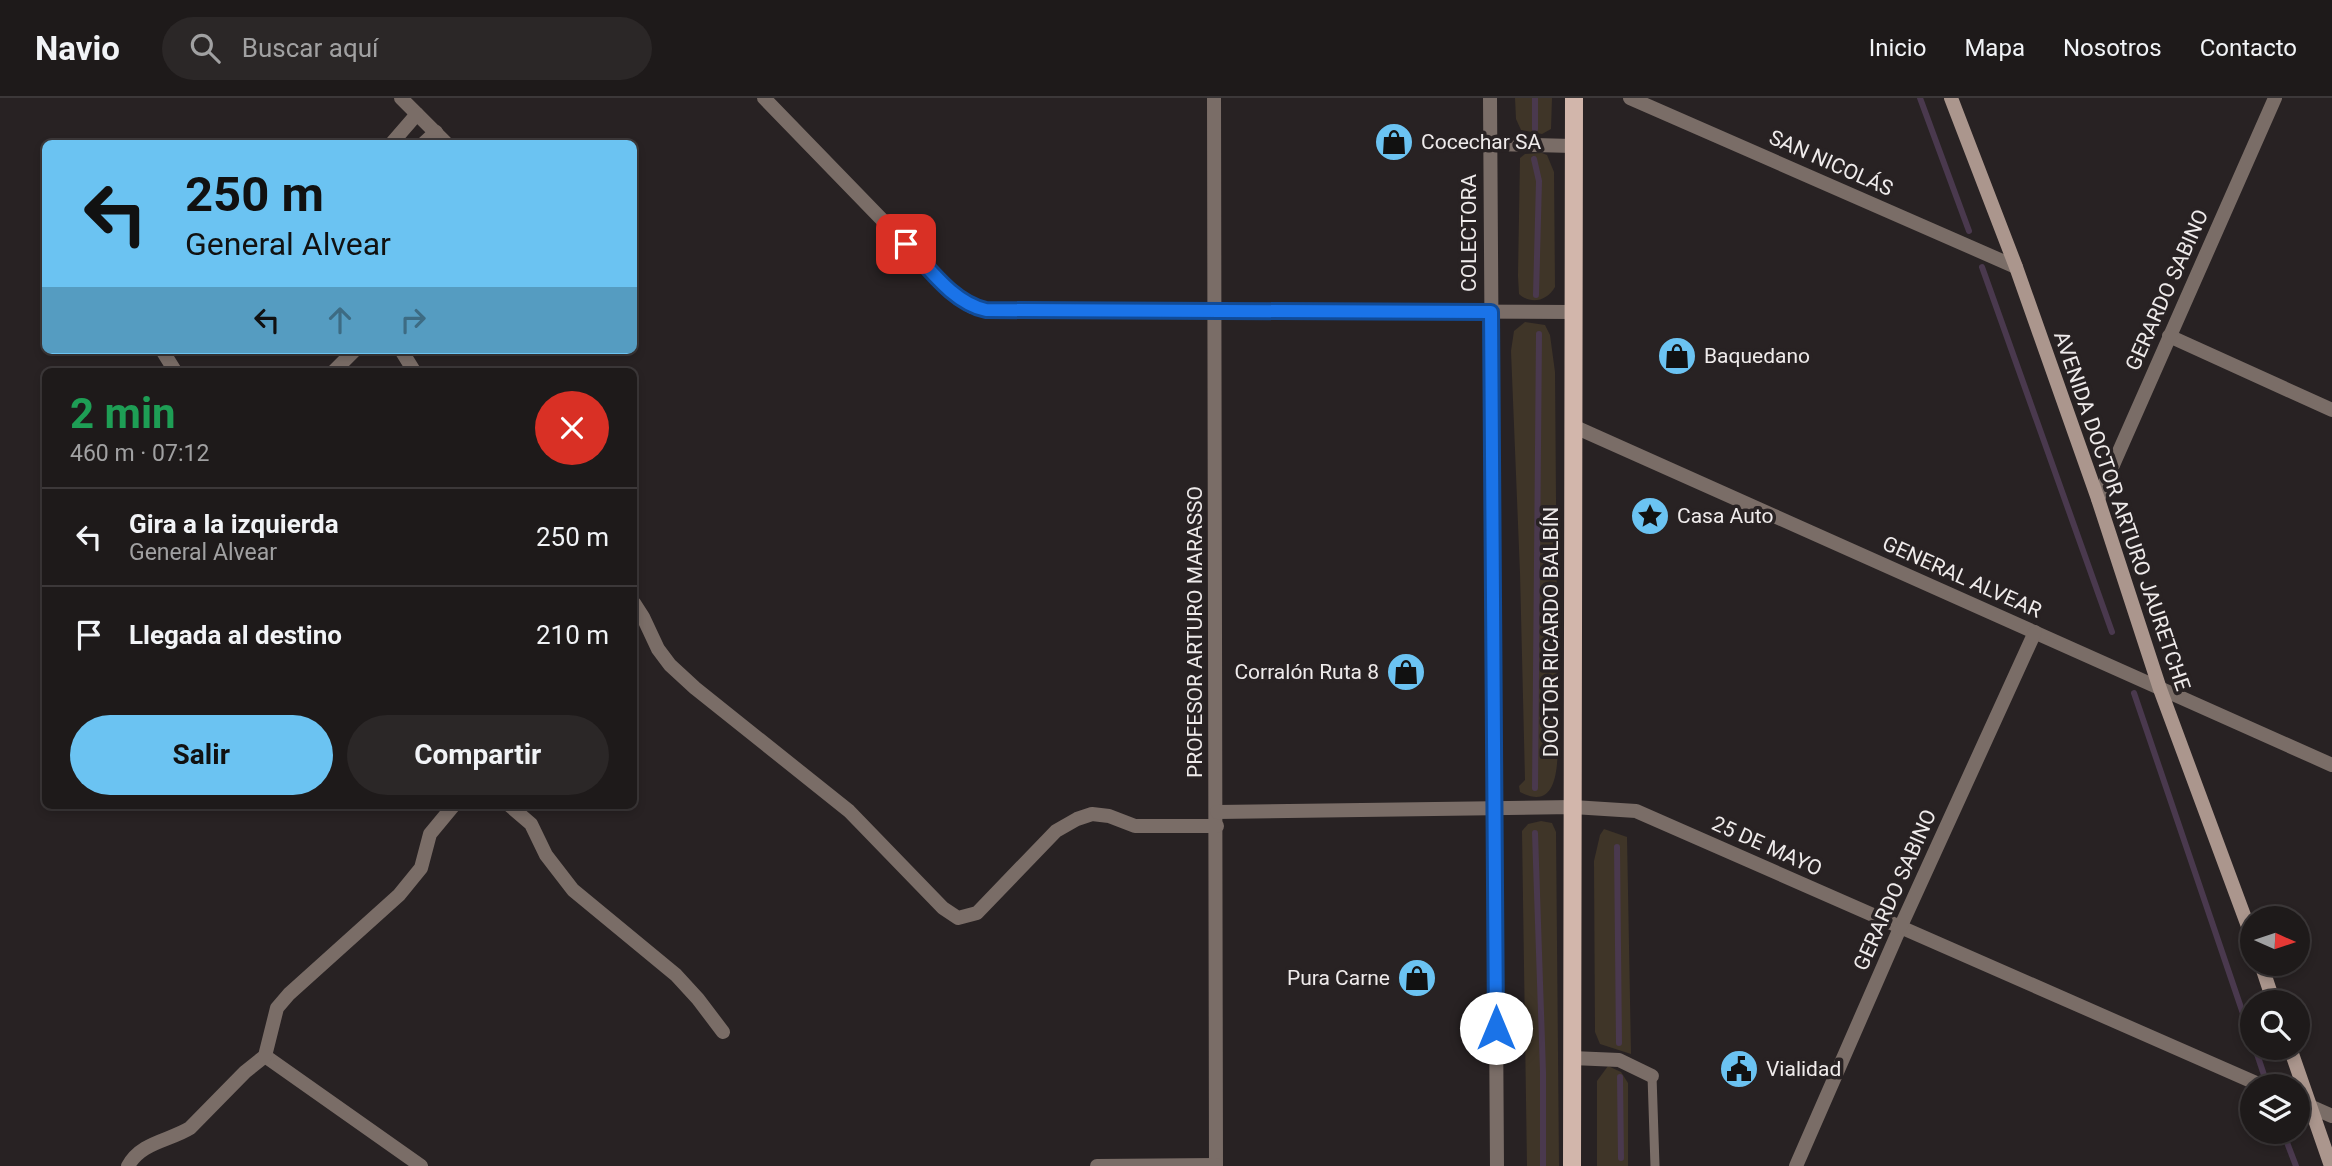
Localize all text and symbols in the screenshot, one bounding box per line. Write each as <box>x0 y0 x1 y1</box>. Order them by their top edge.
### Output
search box <box>162 17 652 80</box>
text: Navio <box>35 29 120 68</box>
icon: search <box>186 29 224 67</box>
text: Buscar aquí <box>242 33 378 63</box>
text: Inicio <box>1869 34 1926 62</box>
text: Mapa <box>1964 34 2025 62</box>
text: Nosotros <box>2063 34 2162 62</box>
text: Contacto <box>2200 34 2297 62</box>
shop icon: Cocechar SA <box>1373 121 1415 163</box>
street label: SAN NICOLÁS <box>1765 125 1897 201</box>
place label: Cocechar SA <box>1421 130 1542 154</box>
text: 250 m <box>185 166 324 223</box>
icon: left <box>70 168 161 259</box>
street label: COLECTORA <box>1457 174 1481 292</box>
street label: GERARDO SABINO <box>2121 206 2213 374</box>
pin <box>876 214 936 274</box>
text: General Alvear <box>185 225 391 263</box>
icon: arrive <box>887 225 925 263</box>
icon: left <box>248 301 286 339</box>
icon: ahead <box>321 301 359 339</box>
icon: right <box>394 301 432 339</box>
street label: AVENIDA DOCTOR ARTURO JAURETCHE <box>2049 328 2195 694</box>
shop icon: Baquedano <box>1656 335 1698 377</box>
place label: Baquedano <box>1704 344 1810 368</box>
text: 2 min <box>70 389 176 438</box>
button: close <box>535 391 609 465</box>
text: 460 m · 07:12 <box>70 440 209 467</box>
street label: PROFESOR ARTURO MARASSO <box>1183 486 1207 778</box>
place icon: Casa Auto <box>1629 495 1671 537</box>
place label: Casa Auto <box>1677 504 1773 528</box>
street label: DOCTOR RICARDO BALBÍN <box>1539 507 1563 757</box>
text: Gira a la izquierda <box>129 509 339 539</box>
icon: left <box>70 518 108 556</box>
text: 250 m <box>536 522 609 552</box>
street label: GENERAL ALVEAR <box>1879 531 2045 623</box>
text: General Alvear <box>129 539 277 566</box>
icon: arrive <box>70 616 108 654</box>
text: Llegada al destino <box>129 620 342 650</box>
text: 210 m <box>536 620 609 650</box>
shop icon: Corralón Ruta 8 <box>1385 651 1427 693</box>
place label: Corralón Ruta 8 <box>1234 660 1379 684</box>
button: Salir <box>70 715 333 795</box>
button: Compartir <box>347 715 609 795</box>
street label: GERARDO SABINO <box>1849 806 1941 974</box>
street label: 25 DE MAYO <box>1708 811 1826 881</box>
north arrow <box>2240 906 2310 976</box>
map controls <box>2240 906 2310 1144</box>
shop icon: Pura Carne <box>1396 957 1438 999</box>
place label: Pura Carne <box>1287 966 1390 990</box>
button: search <box>2240 990 2310 1060</box>
position arrow <box>1459 991 1533 1065</box>
public building icon: Vialidad <box>1718 1048 1760 1090</box>
place label: Vialidad <box>1766 1057 1841 1081</box>
button: layers <box>2240 1074 2310 1144</box>

